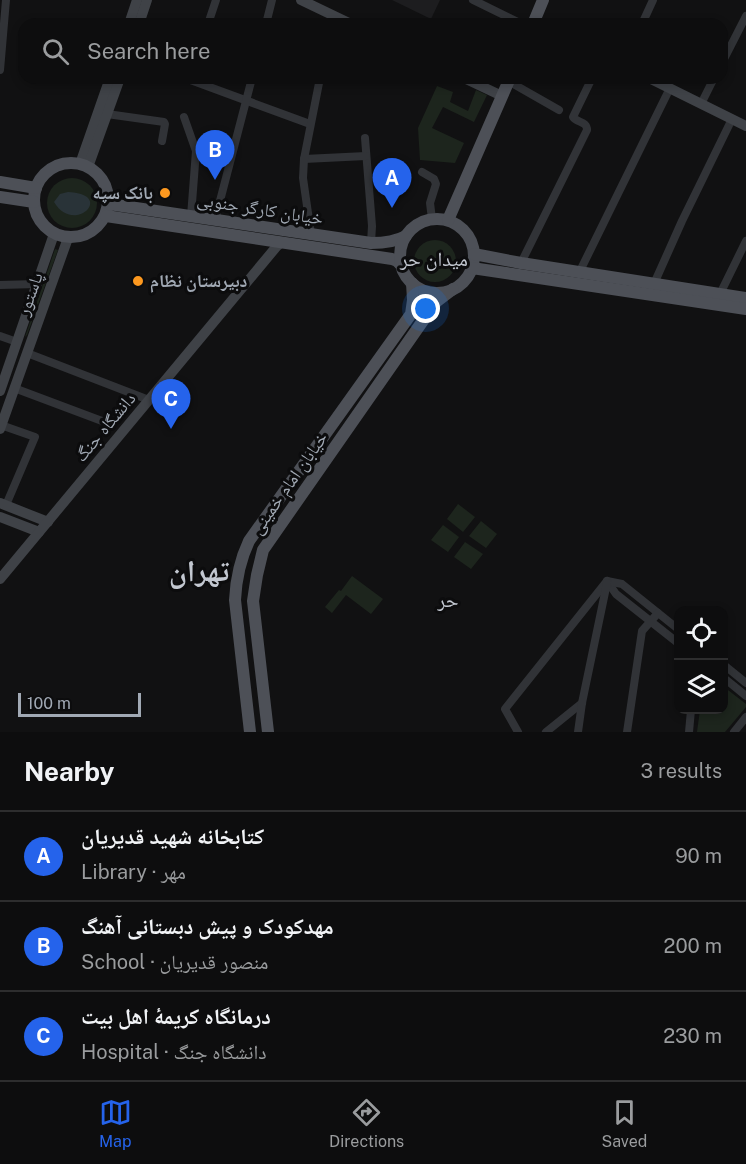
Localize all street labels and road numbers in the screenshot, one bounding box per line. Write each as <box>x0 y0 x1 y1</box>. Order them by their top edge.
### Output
street label: خیابان کارگر جنوبی <box>195 188 325 230</box>
street label: پاستور <box>12 269 48 320</box>
street label: دانشگاه جنگ <box>70 388 140 466</box>
street label: خیابان امام خمینی <box>246 427 333 539</box>

